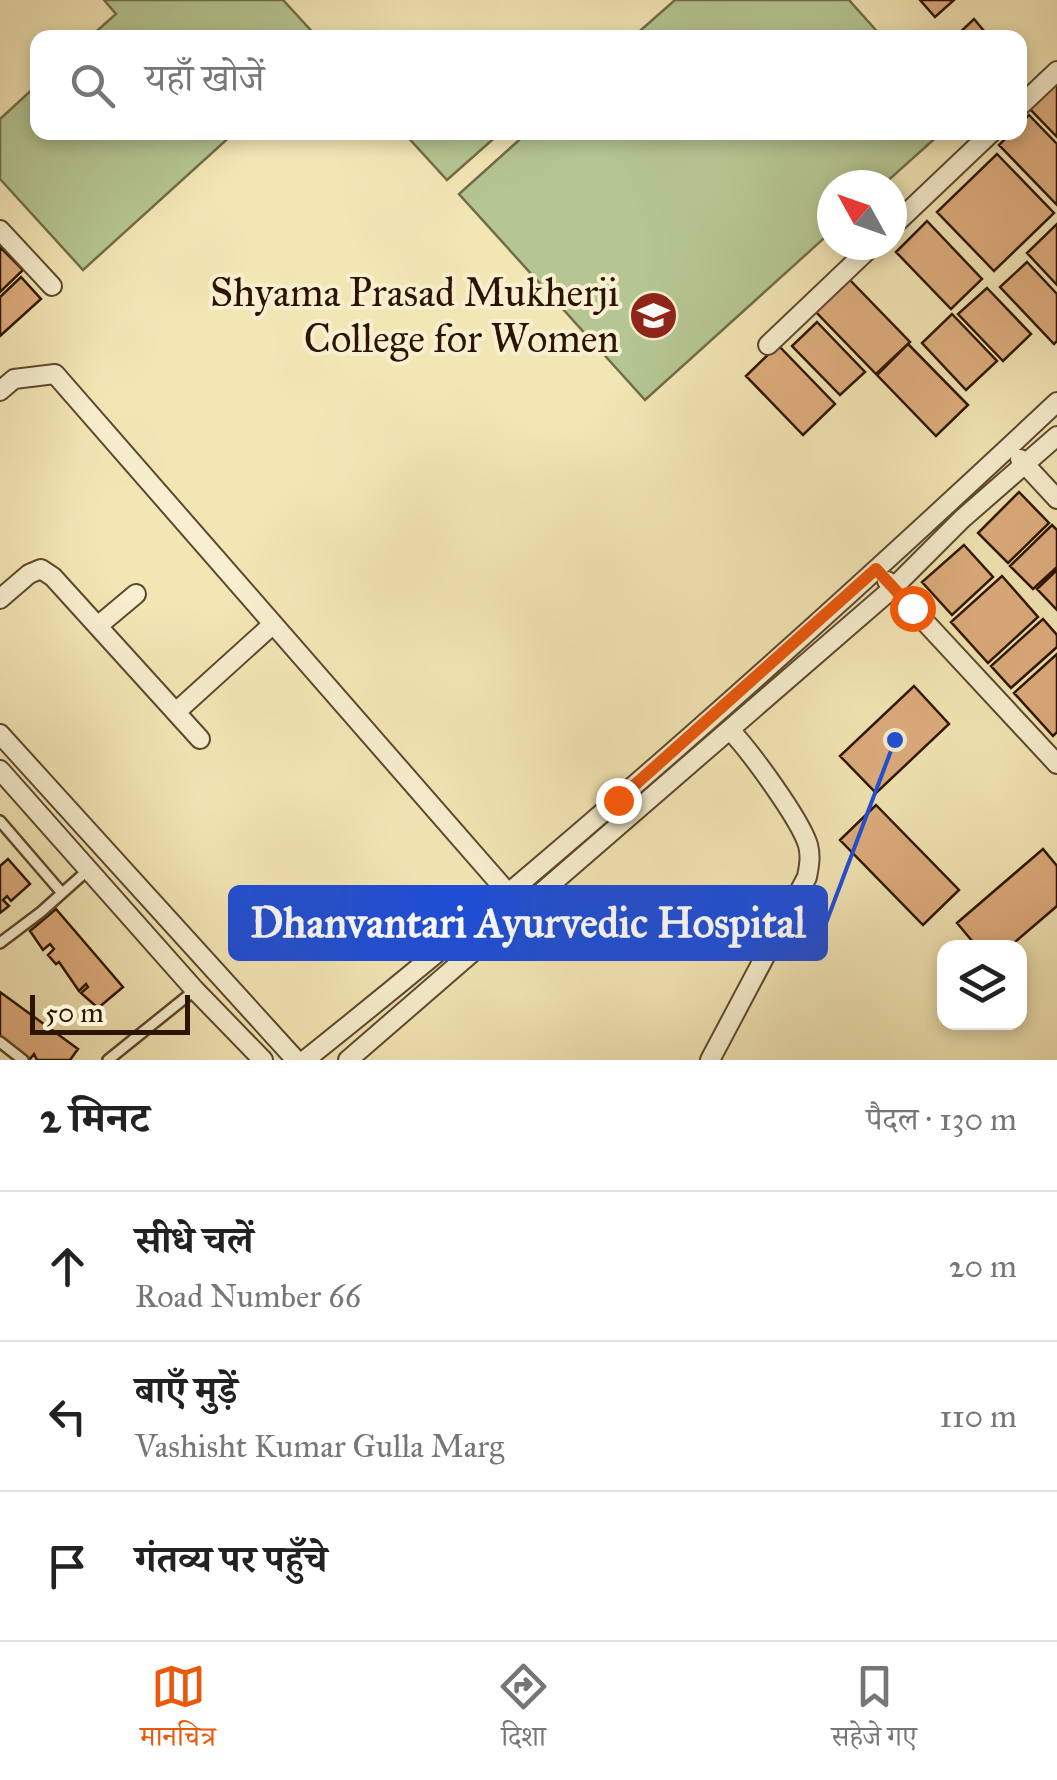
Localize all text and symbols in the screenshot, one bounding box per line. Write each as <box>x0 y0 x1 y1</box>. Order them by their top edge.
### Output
search box <box>30 30 1027 140</box>
text: यहाँ खोजें <box>145 55 264 101</box>
icon: search <box>65 58 120 113</box>
north arrow <box>817 170 907 260</box>
place label: Shyama Prasad Mukherji College for Women <box>210 268 619 363</box>
school or university icon: Shyama Prasad Mukherji College for Women <box>628 289 680 341</box>
route start <box>890 586 936 632</box>
route end <box>596 778 642 824</box>
callout: Dhanvantari Ayurvedic Hospital <box>230 887 826 959</box>
text: Dhanvantari Ayurvedic Hospital <box>250 897 807 949</box>
map controls <box>937 940 1027 1030</box>
button: layers <box>937 940 1027 1030</box>
scale bar <box>30 990 190 1034</box>
text: 50 m <box>45 995 104 1030</box>
text: 2 मिनट <box>40 1092 149 1144</box>
text: पैदल · 130 m <box>866 1100 1017 1139</box>
text: सीधे चलें <box>135 1217 253 1263</box>
icon: ahead <box>40 1239 95 1294</box>
text: 20 m <box>949 1247 1017 1286</box>
text: Road Number 66 <box>135 1277 361 1316</box>
text: बाएँ मुड़ें <box>135 1367 237 1413</box>
icon: left <box>40 1389 95 1444</box>
text: 110 m <box>939 1397 1017 1436</box>
text: Vashisht Kumar Gulla Marg <box>135 1427 504 1466</box>
text: गंतव्य पर पहुँचे <box>135 1536 327 1582</box>
icon: arrive <box>40 1539 95 1594</box>
tab: मानचित्र <box>140 1659 216 1764</box>
tab: दिशा <box>496 1659 551 1764</box>
tab: सहेजे गए <box>831 1659 917 1764</box>

